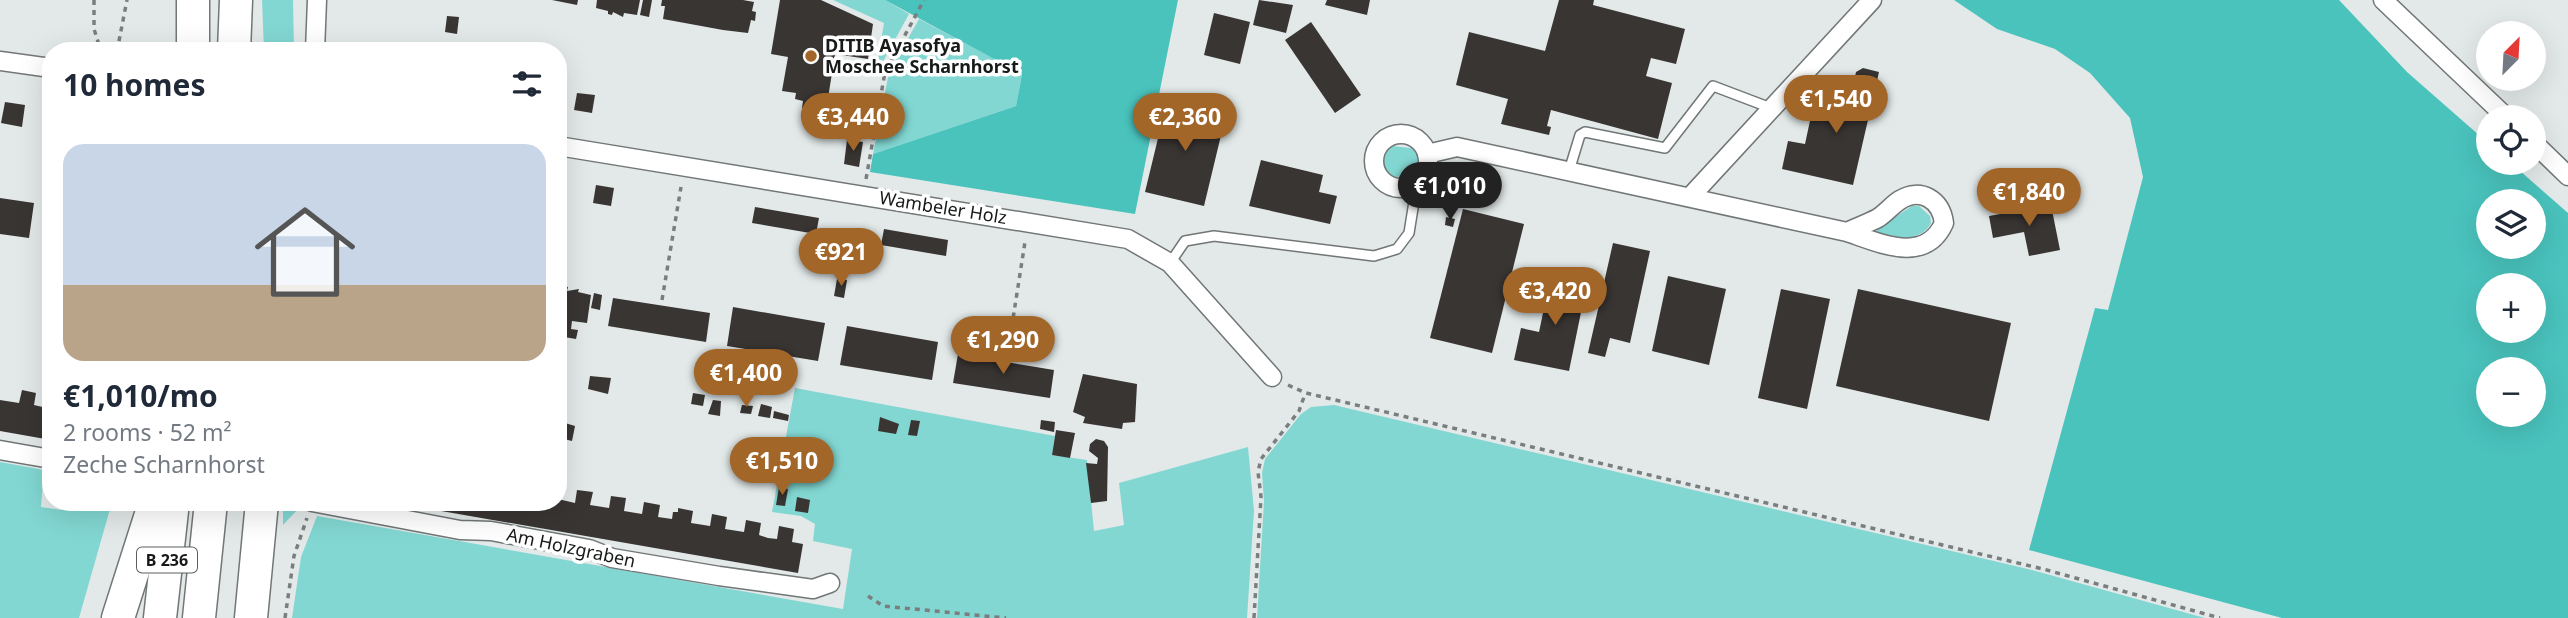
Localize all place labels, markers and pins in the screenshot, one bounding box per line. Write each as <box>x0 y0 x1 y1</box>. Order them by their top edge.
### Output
place label: DITIB Ayasofya Moschee Scharnhorst <box>825 33 1019 78</box>
marker: DITIB Ayasofya Moschee Scharnhorst <box>803 48 819 64</box>
pin: €1,540 <box>1779 76 1893 135</box>
pin: €3,440 <box>796 94 910 153</box>
pin: €2,360 <box>1128 94 1242 153</box>
pin: €1,010 <box>1393 162 1507 222</box>
pin: €1,840 <box>1972 168 2086 228</box>
pin: €921 <box>800 229 882 288</box>
pin: €3,420 <box>1498 268 1612 327</box>
pin: €1,290 <box>946 316 1060 376</box>
pin: €1,400 <box>689 350 803 409</box>
pin: €1,510 <box>725 438 839 497</box>

